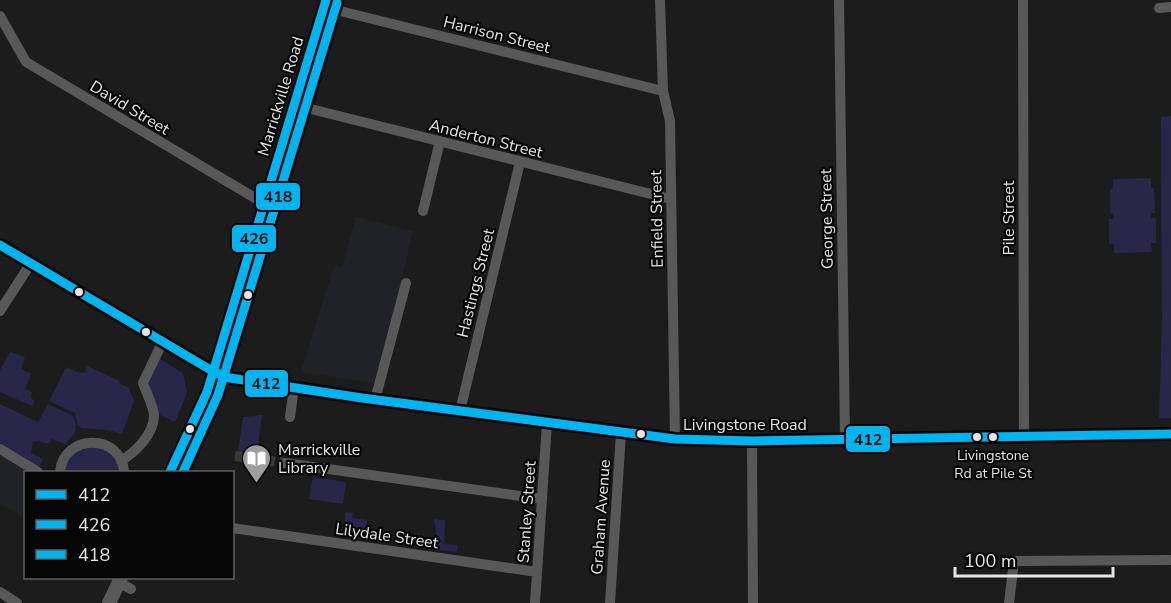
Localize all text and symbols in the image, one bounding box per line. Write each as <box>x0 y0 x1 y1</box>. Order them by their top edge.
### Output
street label: Harrison Street <box>441 11 553 59</box>
street label: Marrickville Road <box>252 34 310 159</box>
street label: David Street <box>86 75 174 140</box>
street label: Anderton Street <box>427 114 545 164</box>
street label: George Street <box>815 168 839 269</box>
street label: Enfield Street <box>645 170 669 268</box>
street label: Pile Street <box>998 180 1020 255</box>
line badge: 418 <box>255 182 301 211</box>
text: 418 <box>264 186 292 208</box>
line badge: 426 <box>231 224 277 253</box>
street label: Hastings Street <box>452 226 500 340</box>
text: 426 <box>240 228 268 250</box>
unlabelled marker <box>73 286 85 298</box>
unlabelled marker <box>242 289 254 301</box>
unlabelled marker <box>140 326 152 338</box>
line badge: 412 <box>244 369 289 398</box>
text: 412 <box>252 373 280 395</box>
street label: Livingstone Road <box>683 414 807 436</box>
unlabelled marker <box>184 423 196 435</box>
line badge: 412 <box>845 425 891 453</box>
unlabelled marker <box>635 428 647 440</box>
text: 412 <box>854 429 882 451</box>
unlabelled marker <box>971 431 983 443</box>
marker: Livingstone Rd at Pile St <box>987 431 999 443</box>
place label: Marrickville Library <box>278 439 360 479</box>
library icon: Marrickville Library <box>241 442 273 484</box>
place label: Livingstone Rd at Pile St <box>954 446 1032 483</box>
street label: Graham Avenue <box>586 459 616 575</box>
street label: Stanley Street <box>512 460 542 564</box>
legend <box>24 471 234 579</box>
text: 412 <box>78 483 110 507</box>
text: 426 <box>78 513 110 537</box>
street label: Lilydale Street <box>334 518 440 554</box>
scale bar <box>955 540 1112 578</box>
text: 418 <box>78 543 110 567</box>
text: 100 m <box>964 549 1016 573</box>

